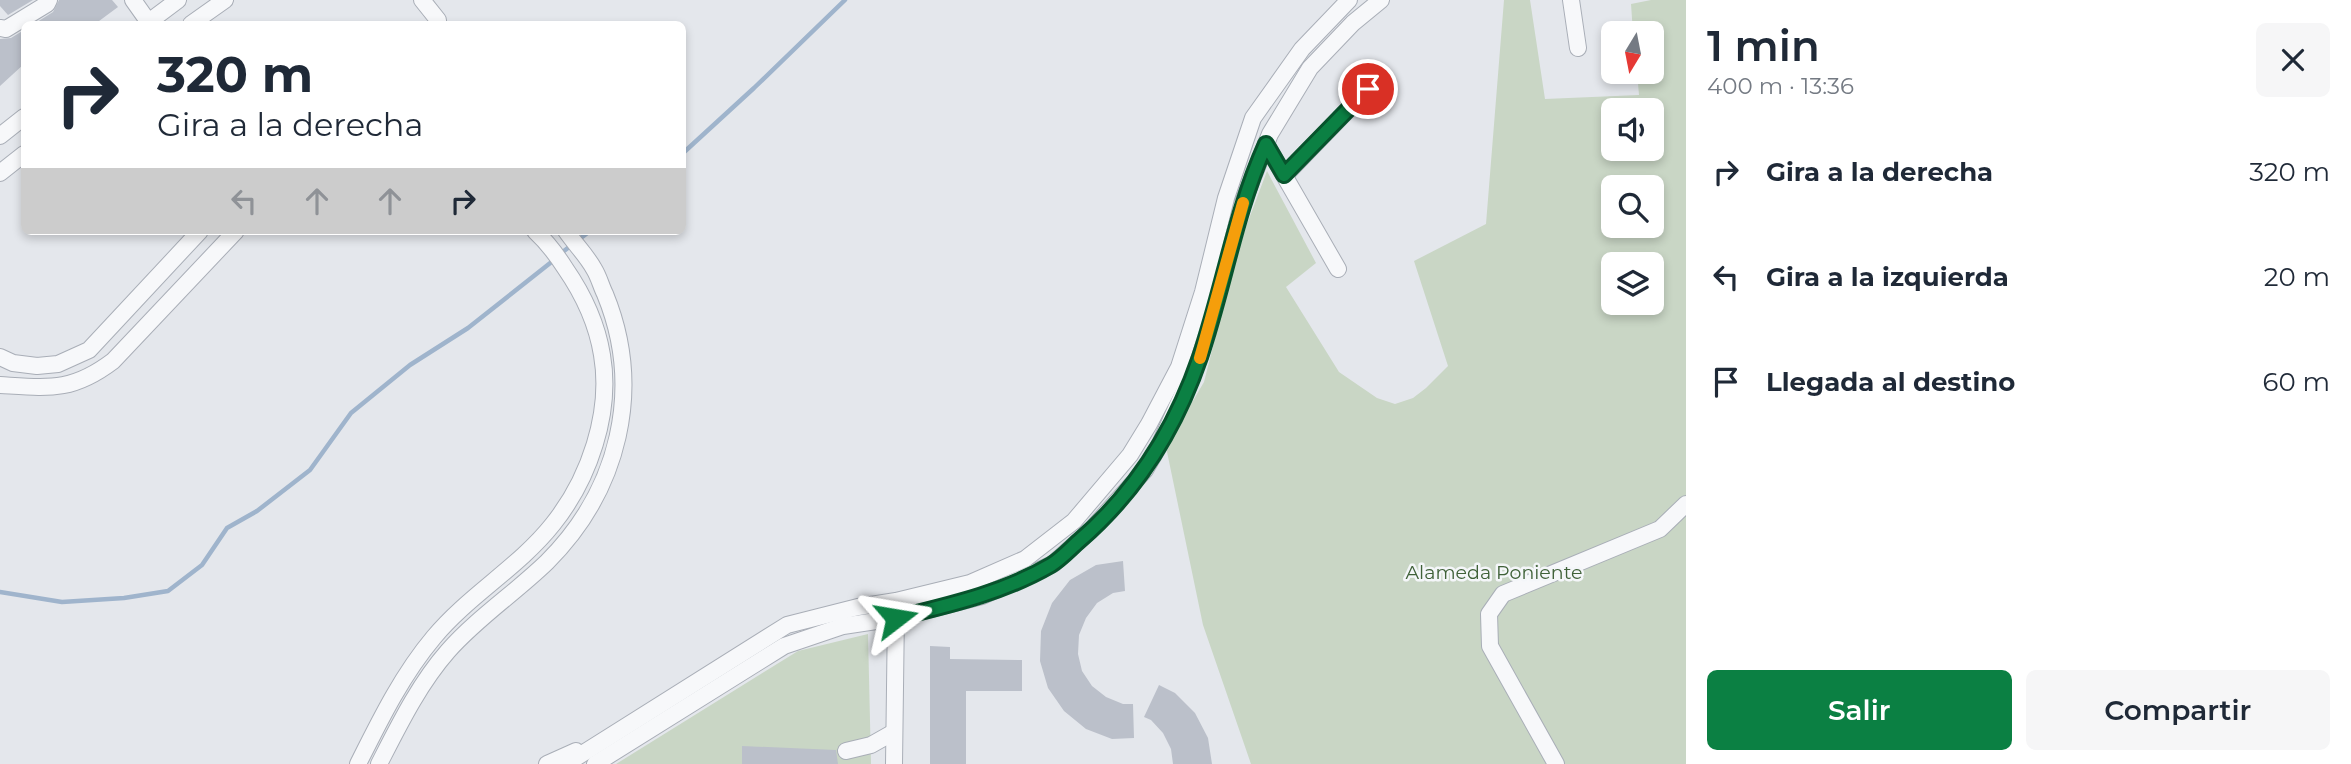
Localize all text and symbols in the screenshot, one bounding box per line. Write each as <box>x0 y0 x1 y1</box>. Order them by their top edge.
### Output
text: 1 min <box>1707 20 1820 72</box>
north arrow <box>1601 21 1664 84</box>
map controls <box>1601 21 1664 315</box>
button: close <box>2256 23 2330 97</box>
text: 320 m <box>157 45 313 104</box>
icon: right <box>42 49 133 140</box>
pin <box>1338 59 1398 119</box>
icon: arrive <box>1349 70 1387 108</box>
text: 400 m · 13:36 <box>1707 72 1854 100</box>
button: sound <box>1601 98 1664 161</box>
text: Gira a la derecha <box>157 105 423 144</box>
icon: right <box>1707 153 1745 191</box>
text: Gira a la derecha <box>1766 156 1993 188</box>
text: 320 m <box>2249 156 2330 188</box>
button: search <box>1601 175 1664 238</box>
icon: left <box>225 182 263 220</box>
icon: ahead <box>298 182 336 220</box>
icon: ahead <box>371 182 409 220</box>
icon: right <box>444 182 482 220</box>
button: layers <box>1601 252 1664 315</box>
icon: left <box>1707 258 1745 296</box>
text: Gira a la izquierda <box>1766 261 2009 293</box>
text: 20 m <box>2264 261 2330 293</box>
icon: arrive <box>1707 363 1745 401</box>
text: Llegada al destino <box>1766 366 2015 398</box>
text: 60 m <box>2263 366 2330 398</box>
park label: Alameda Poniente <box>1405 561 1583 584</box>
position arrow <box>859 581 933 655</box>
button: Salir <box>1707 670 2012 750</box>
button: Compartir <box>2026 670 2330 750</box>

